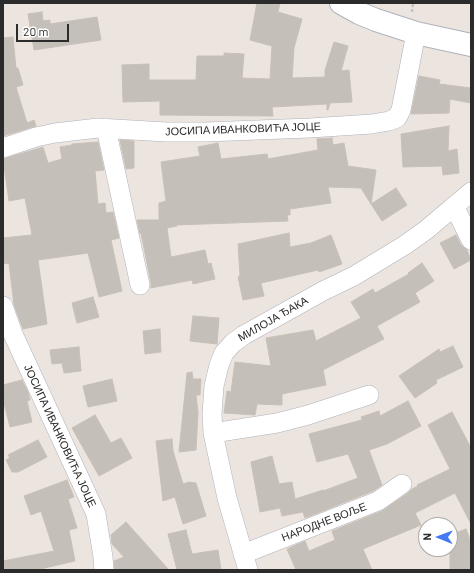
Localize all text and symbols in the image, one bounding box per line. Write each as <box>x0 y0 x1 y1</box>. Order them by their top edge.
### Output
scale bar <box>18 16 71 42</box>
text: 20 m <box>23 24 49 38</box>
street label: ЈОСИПА ИВАНКОВИЋА ЈОЦЕ <box>165 120 321 138</box>
street label: МИЛОЈА ЂАКА <box>236 294 310 344</box>
street label: ЈОСИПА ИВАНКОВИЋА ЈОЦЕ <box>21 362 99 510</box>
street label: НАРОДНЕ ВОЉЕ <box>280 500 368 544</box>
north arrow <box>418 517 458 557</box>
text: N <box>420 533 433 541</box>

